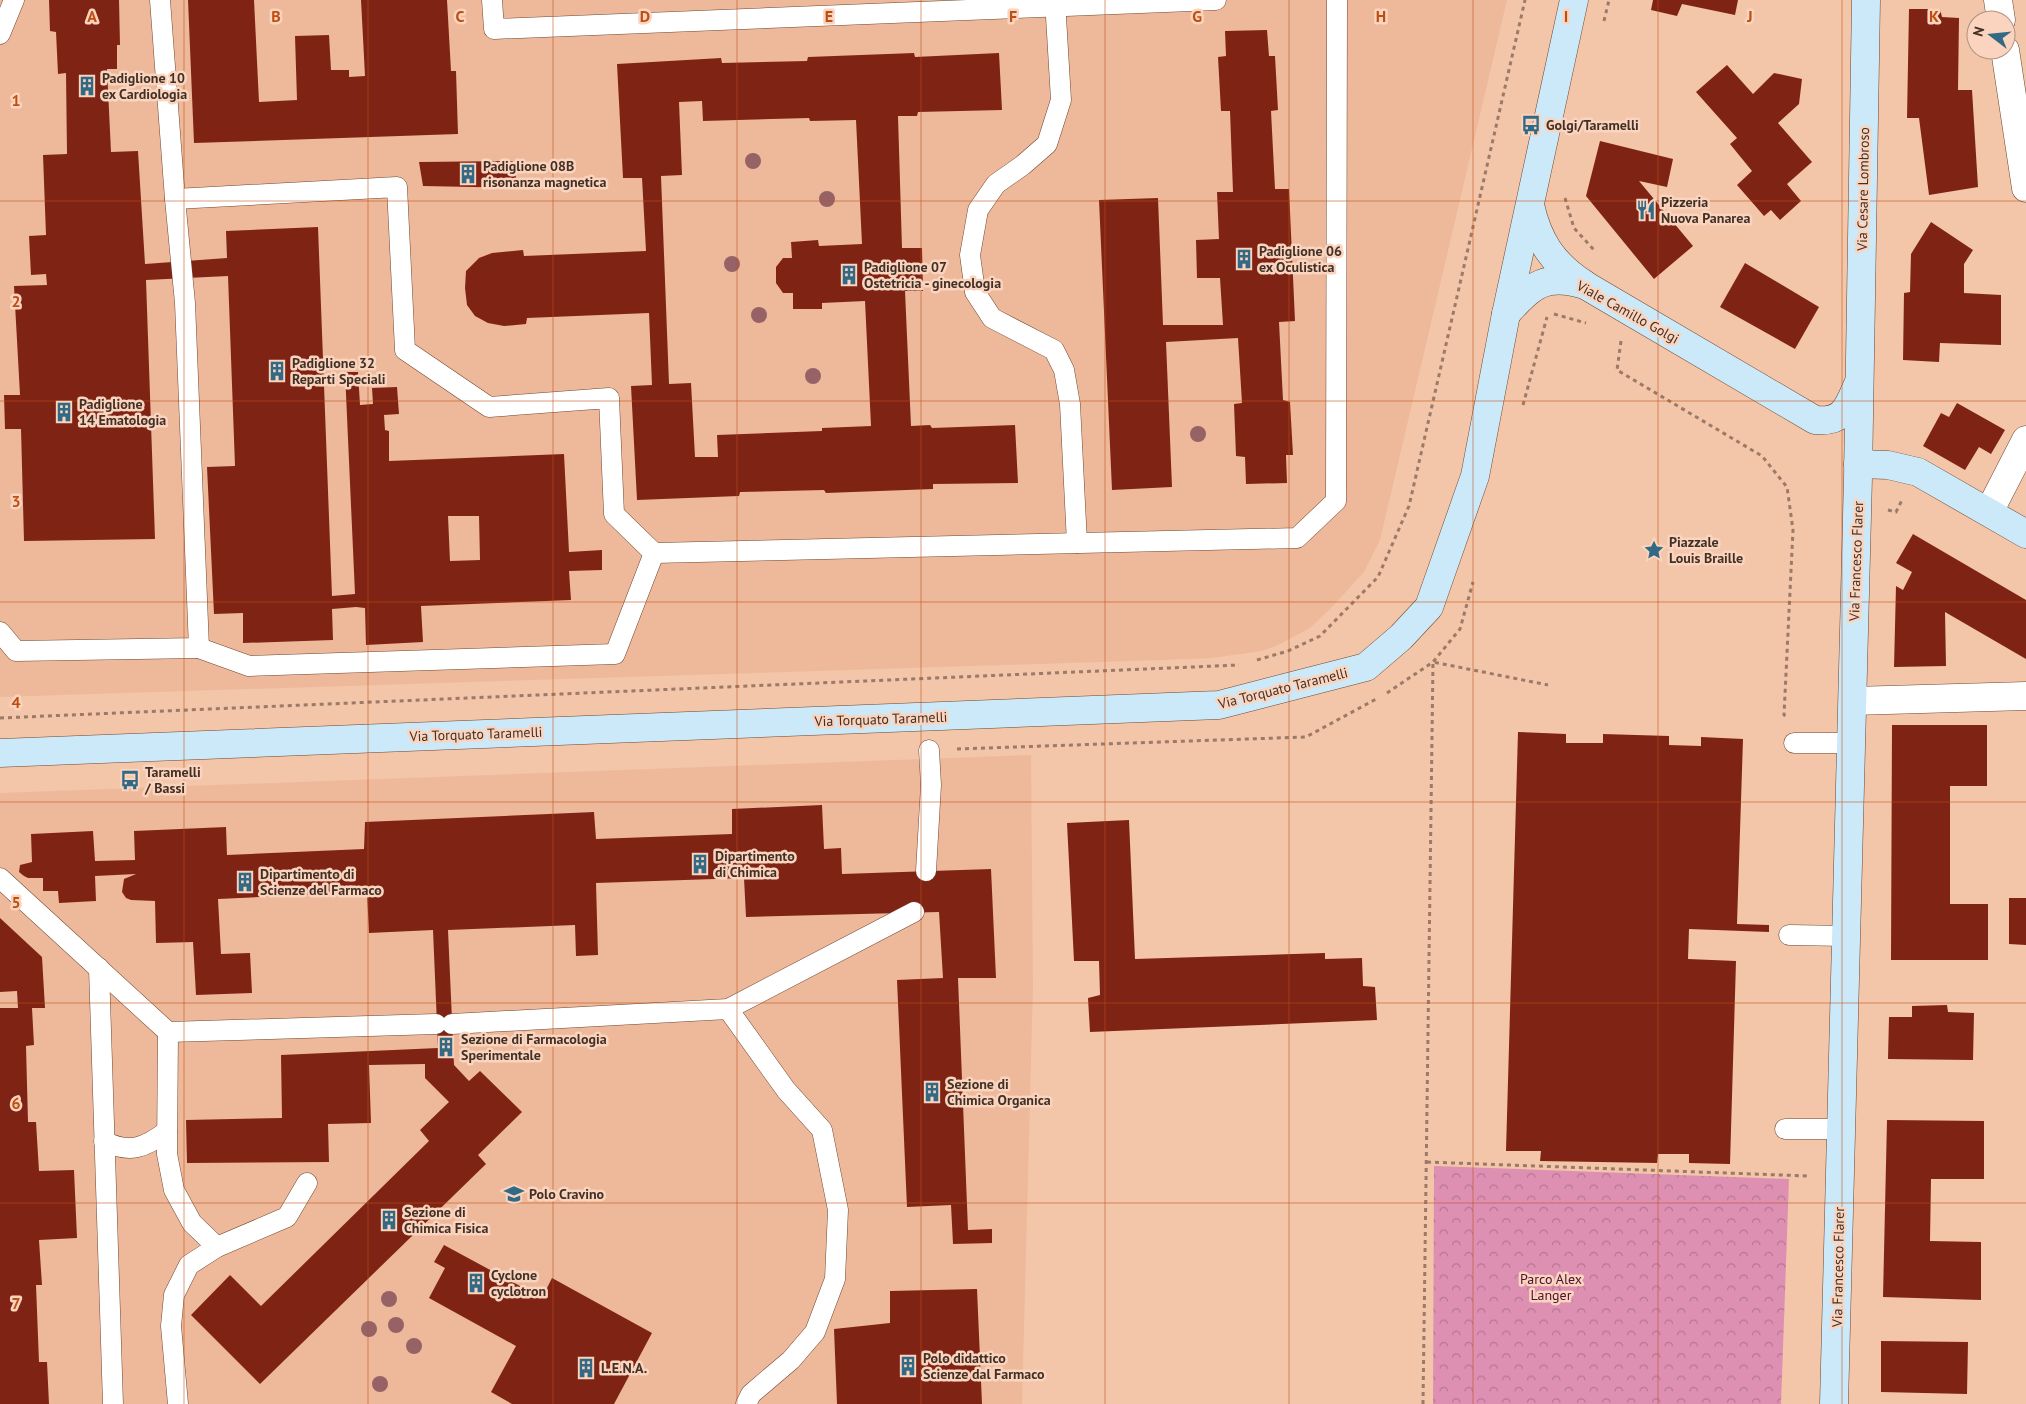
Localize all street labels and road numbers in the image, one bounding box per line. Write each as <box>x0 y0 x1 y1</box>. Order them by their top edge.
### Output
street label: Via Cesare Lombroso <box>1853 127 1873 252</box>
street label: Viale Camillo Golgi <box>1573 276 1682 348</box>
street label: Via Francesco Flarer <box>1845 500 1867 622</box>
street label: Via Torquato Taramelli <box>1215 663 1350 713</box>
street label: Via Torquato Taramelli <box>813 708 948 730</box>
street label: Via Torquato Taramelli <box>408 723 543 745</box>
street label: Via Francesco Flarer <box>1828 1207 1848 1328</box>

